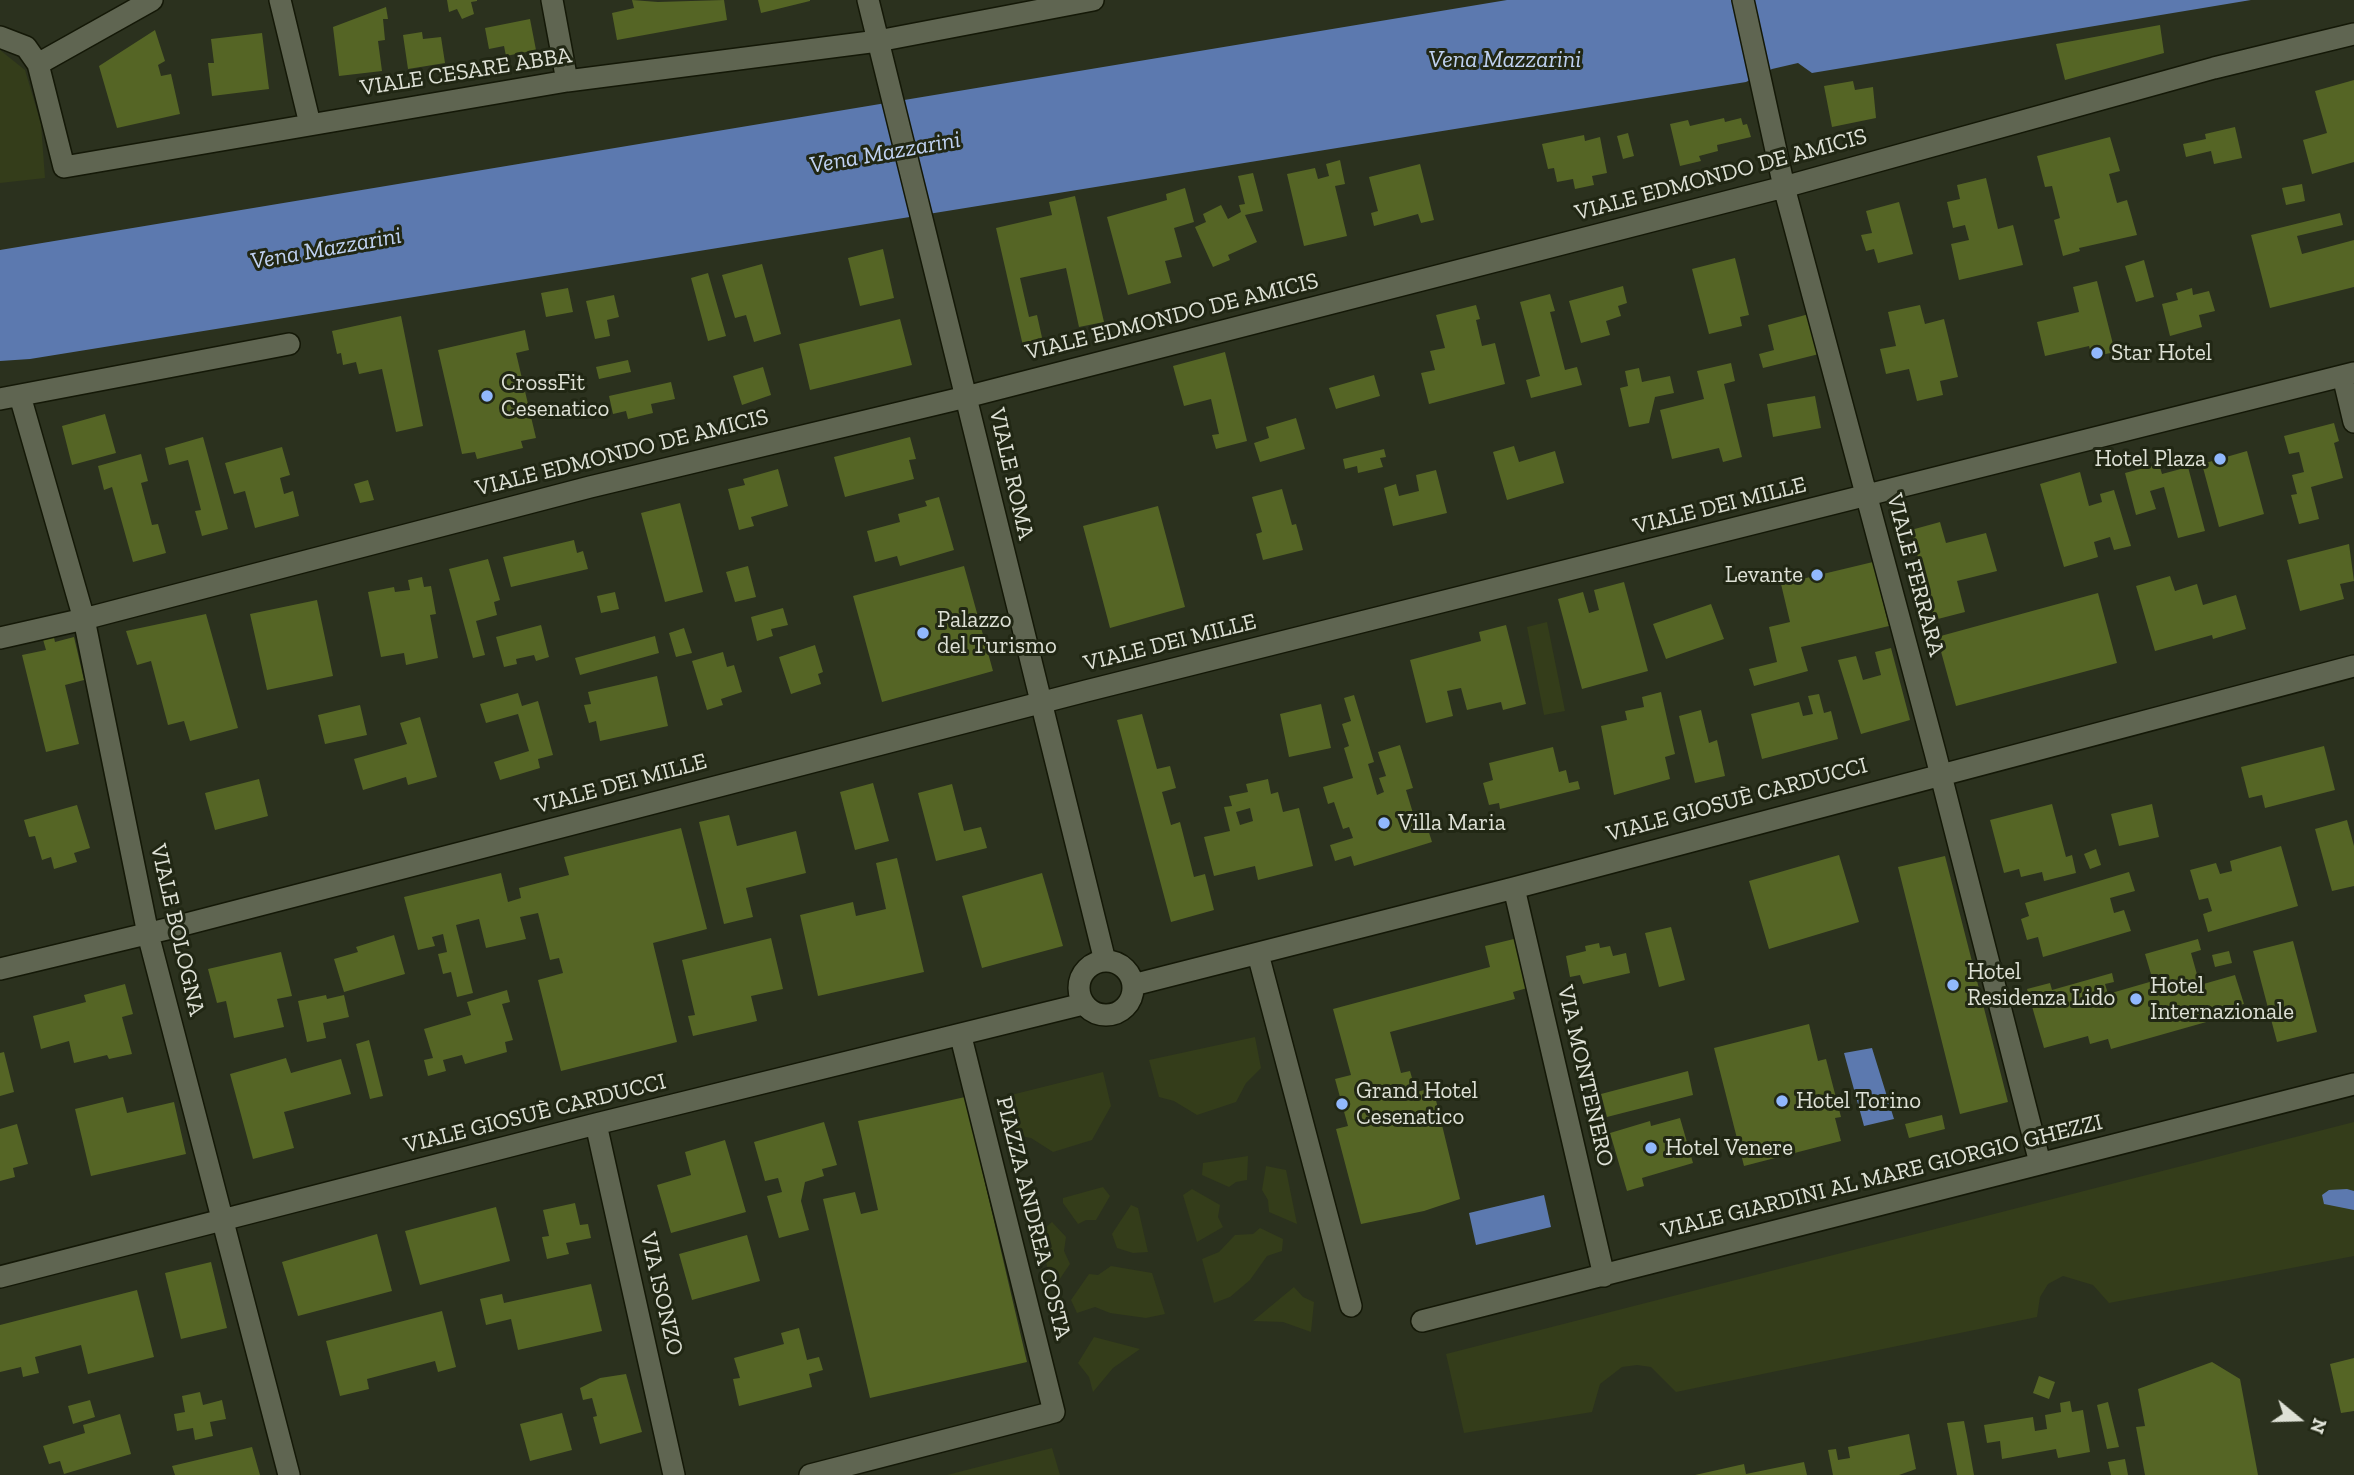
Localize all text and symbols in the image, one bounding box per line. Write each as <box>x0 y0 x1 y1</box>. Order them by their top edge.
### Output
street label: VIALE CESARE ABBA <box>358 42 574 102</box>
water label: Vena Mazzarini <box>1429 46 1581 74</box>
street label: VIALE EDMONDO DE AMICIS <box>1572 123 1870 227</box>
water label: Vena Mazzarini <box>807 126 963 180</box>
water label: Vena Mazzarini <box>248 222 404 276</box>
street label: VIALE EDMONDO DE AMICIS <box>1023 267 1321 367</box>
place label: Star Hotel <box>2111 339 2212 367</box>
marker: Star Hotel <box>2089 345 2105 361</box>
place label: CrossFit Cesenatico <box>501 369 609 423</box>
marker: CrossFit Cesenatico <box>479 388 495 404</box>
street label: VIALE EDMONDO DE AMICIS <box>473 403 771 503</box>
street label: VIALE ROMA <box>982 406 1040 542</box>
place label: Hotel Plaza <box>2094 445 2206 473</box>
marker: Hotel Plaza <box>2212 451 2228 467</box>
street label: VIALE DEI MILLE <box>1631 471 1809 541</box>
street label: VIALE FERRARA <box>1880 491 1950 659</box>
place label: Levante <box>1725 561 1803 589</box>
marker: Levante <box>1809 567 1825 583</box>
place label: Palazzo del Turismo <box>937 606 1057 660</box>
street label: VIALE DEI MILLE <box>1081 608 1259 678</box>
marker: Palazzo del Turismo <box>915 625 931 641</box>
street label: VIALE DEI MILLE <box>532 748 710 820</box>
street label: VIALE GIOSUÈ CARDUCCI <box>1603 752 1871 848</box>
place label: Villa Maria <box>1398 809 1506 837</box>
marker: Villa Maria <box>1376 815 1392 831</box>
street label: VIALE BOLOGNA <box>144 841 210 1019</box>
place label: Hotel Residenza Lido <box>1967 958 2115 1012</box>
place label: Hotel Internazionale <box>2150 972 2294 1026</box>
marker: Hotel Residenza Lido <box>1945 977 1961 993</box>
street label: VIA MONTENERO <box>1551 983 1619 1169</box>
marker: Hotel Internazionale <box>2128 991 2144 1007</box>
street label: VIALE GIOSUÈ CARDUCCI <box>401 1068 669 1160</box>
place label: Grand Hotel Cesenatico <box>1356 1077 1478 1131</box>
place label: Hotel Torino <box>1796 1087 1921 1115</box>
marker: Hotel Torino <box>1774 1093 1790 1109</box>
street label: PIAZZA ANDREA COSTA <box>989 1094 1077 1342</box>
marker: Grand Hotel Cesenatico <box>1334 1096 1350 1112</box>
street label: VIALE GIARDINI AL MARE GIORGIO GHEZZI <box>1658 1109 2106 1245</box>
place label: Hotel Venere <box>1665 1134 1793 1162</box>
marker: Hotel Venere <box>1643 1140 1659 1156</box>
street label: VIA ISONZO <box>633 1230 689 1358</box>
north arrow <box>2263 1384 2333 1454</box>
text: N <box>2305 1415 2332 1437</box>

